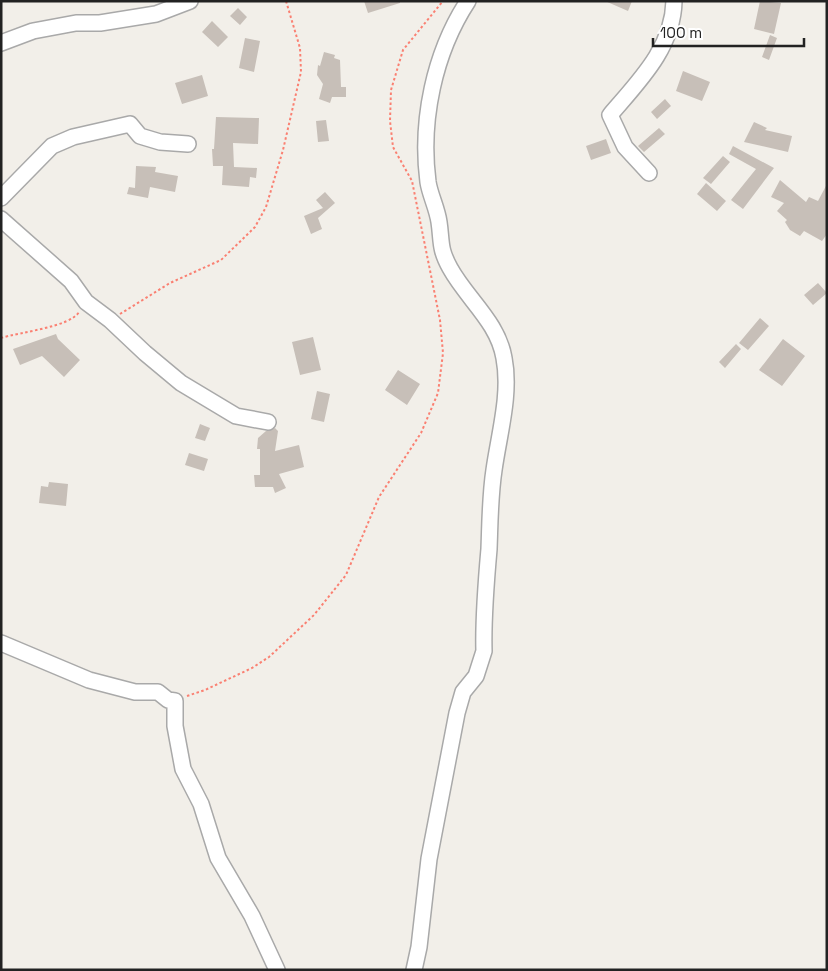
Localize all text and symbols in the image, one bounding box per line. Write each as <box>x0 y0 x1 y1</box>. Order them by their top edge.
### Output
scale bar <box>653 15 804 47</box>
text: 100 m <box>660 23 702 42</box>

